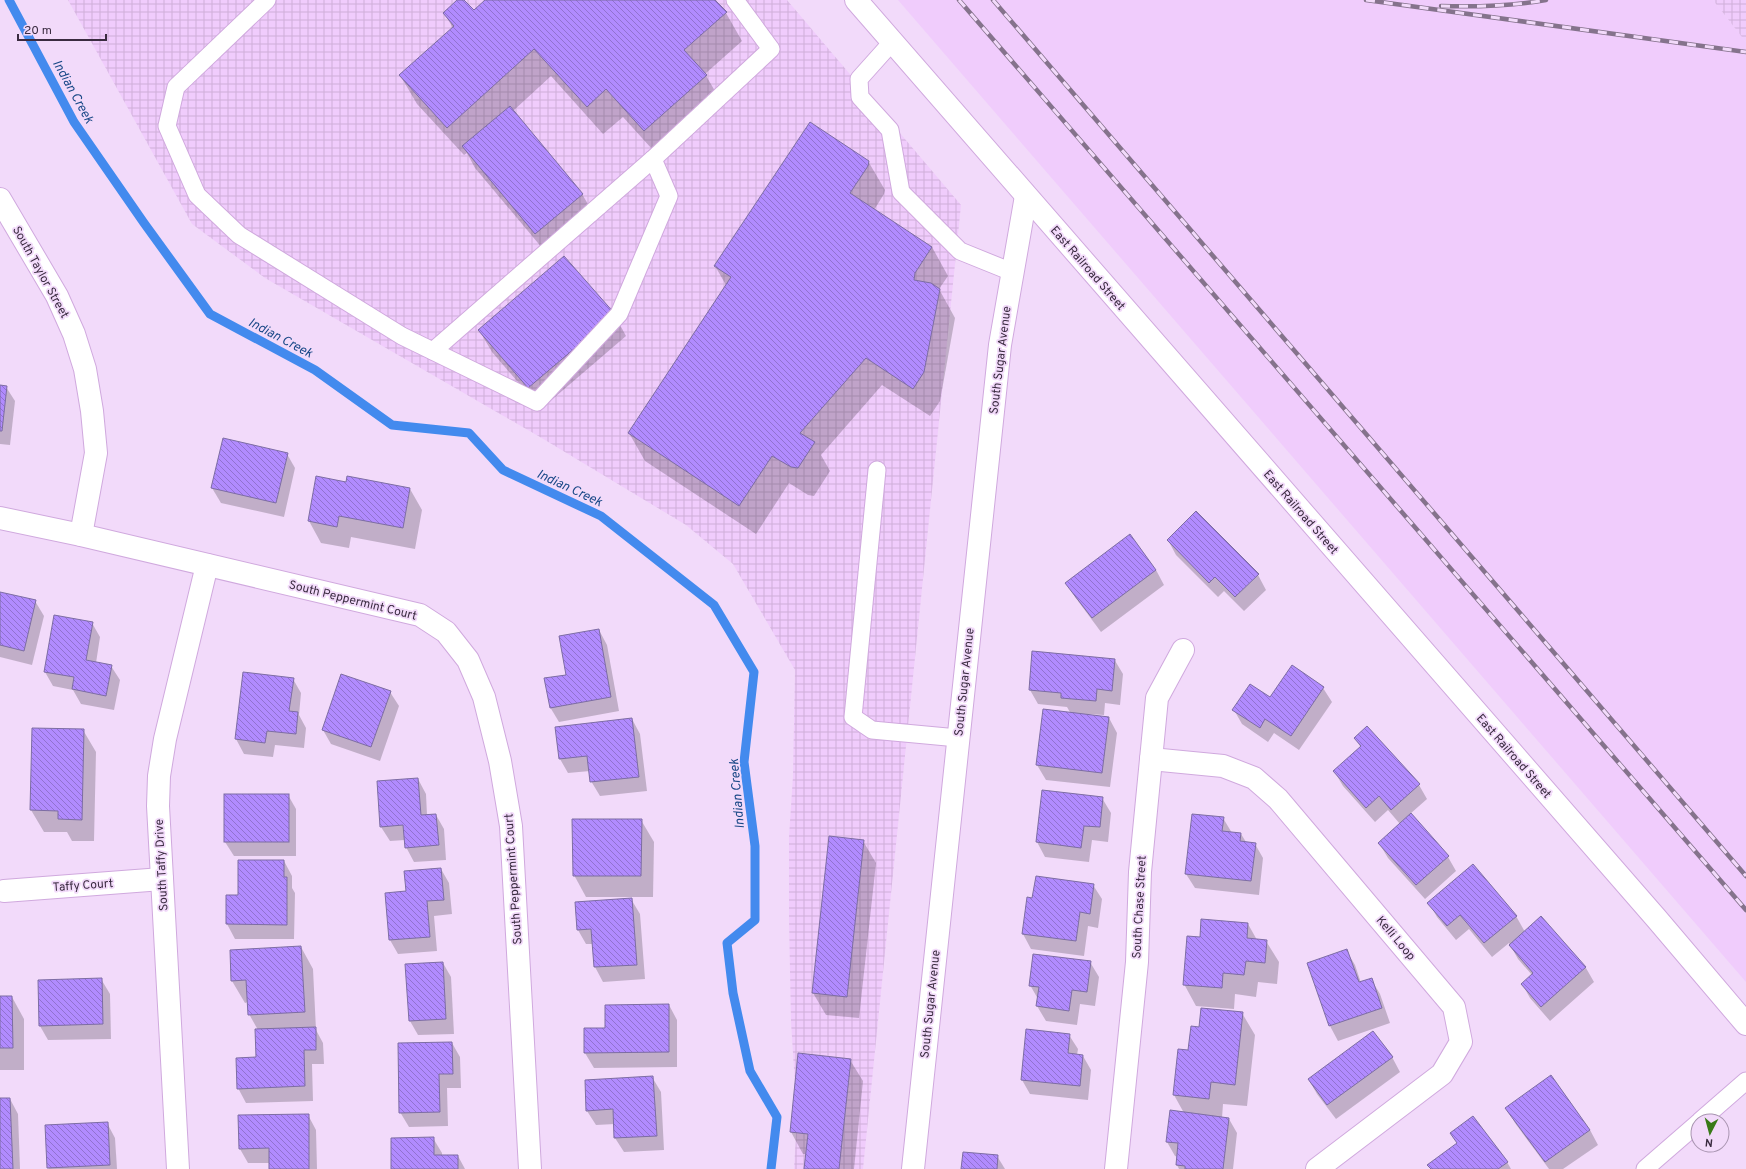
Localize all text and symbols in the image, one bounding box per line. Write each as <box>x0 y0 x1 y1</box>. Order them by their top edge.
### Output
scale bar <box>18 16 106 42</box>
text: 20 m <box>24 23 52 39</box>
water label: Indian Creek <box>48 57 97 127</box>
street label: East Railroad Street <box>1046 223 1128 314</box>
street label: South Taylor Street <box>8 224 72 321</box>
street label: South Sugar Avenue <box>986 305 1016 415</box>
water label: Indian Creek <box>245 315 315 363</box>
water label: Indian Creek <box>534 467 605 511</box>
street label: East Railroad Street <box>1259 467 1341 558</box>
street label: South Peppermint Court <box>287 577 418 625</box>
street label: South Sugar Avenue <box>951 627 979 737</box>
street label: East Railroad Street <box>1472 711 1554 802</box>
water label: Indian Creek <box>727 758 749 830</box>
street label: South Peppermint Court <box>501 813 527 945</box>
street label: South Taffy Drive <box>152 819 172 911</box>
street label: South Chase Street <box>1129 855 1151 959</box>
street label: Taffy Court <box>52 876 114 896</box>
street label: Kelli Loop <box>1372 913 1419 964</box>
street label: South Sugar Avenue <box>917 949 945 1059</box>
north arrow <box>1690 1113 1730 1153</box>
text: N <box>1704 1135 1714 1149</box>

